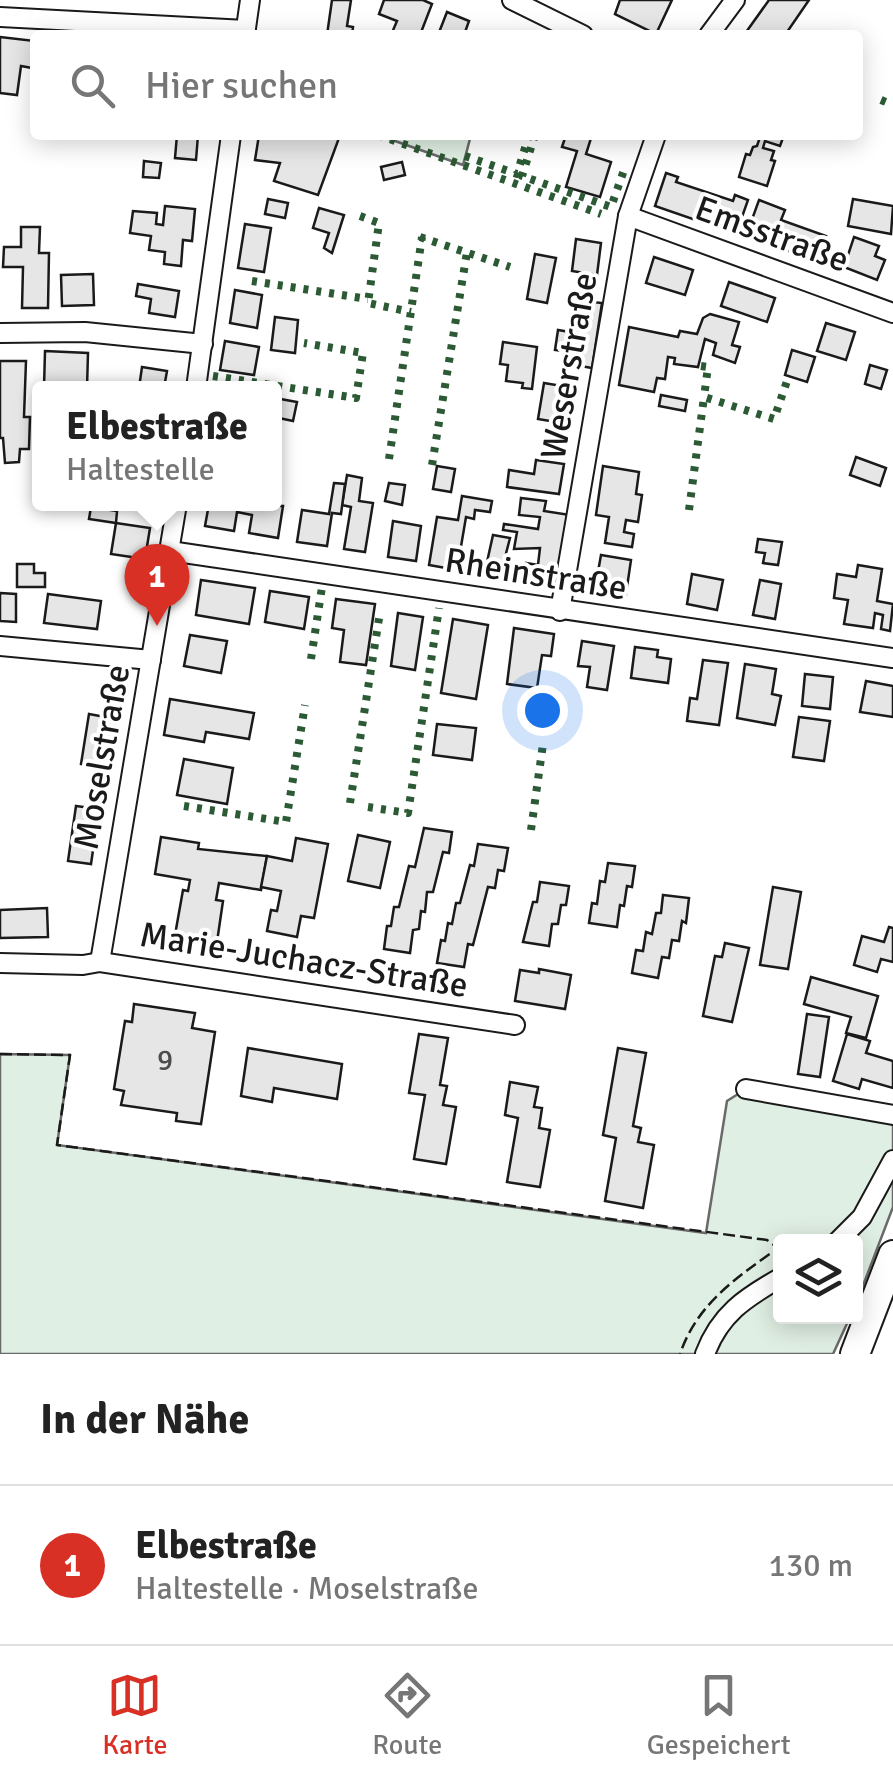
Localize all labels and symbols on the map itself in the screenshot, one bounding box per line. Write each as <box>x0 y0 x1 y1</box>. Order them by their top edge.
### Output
street label: Emsstraße <box>689 186 855 282</box>
street label: Weserstraße <box>531 269 607 463</box>
street label: Rheinstraße <box>442 538 630 610</box>
pin: 1 <box>124 544 190 626</box>
street label: Moselstraße <box>65 661 139 853</box>
your location <box>517 685 568 736</box>
street label: Marie-Juchacz-Straße <box>137 913 471 1007</box>
house number: 9 <box>157 1042 173 1079</box>

